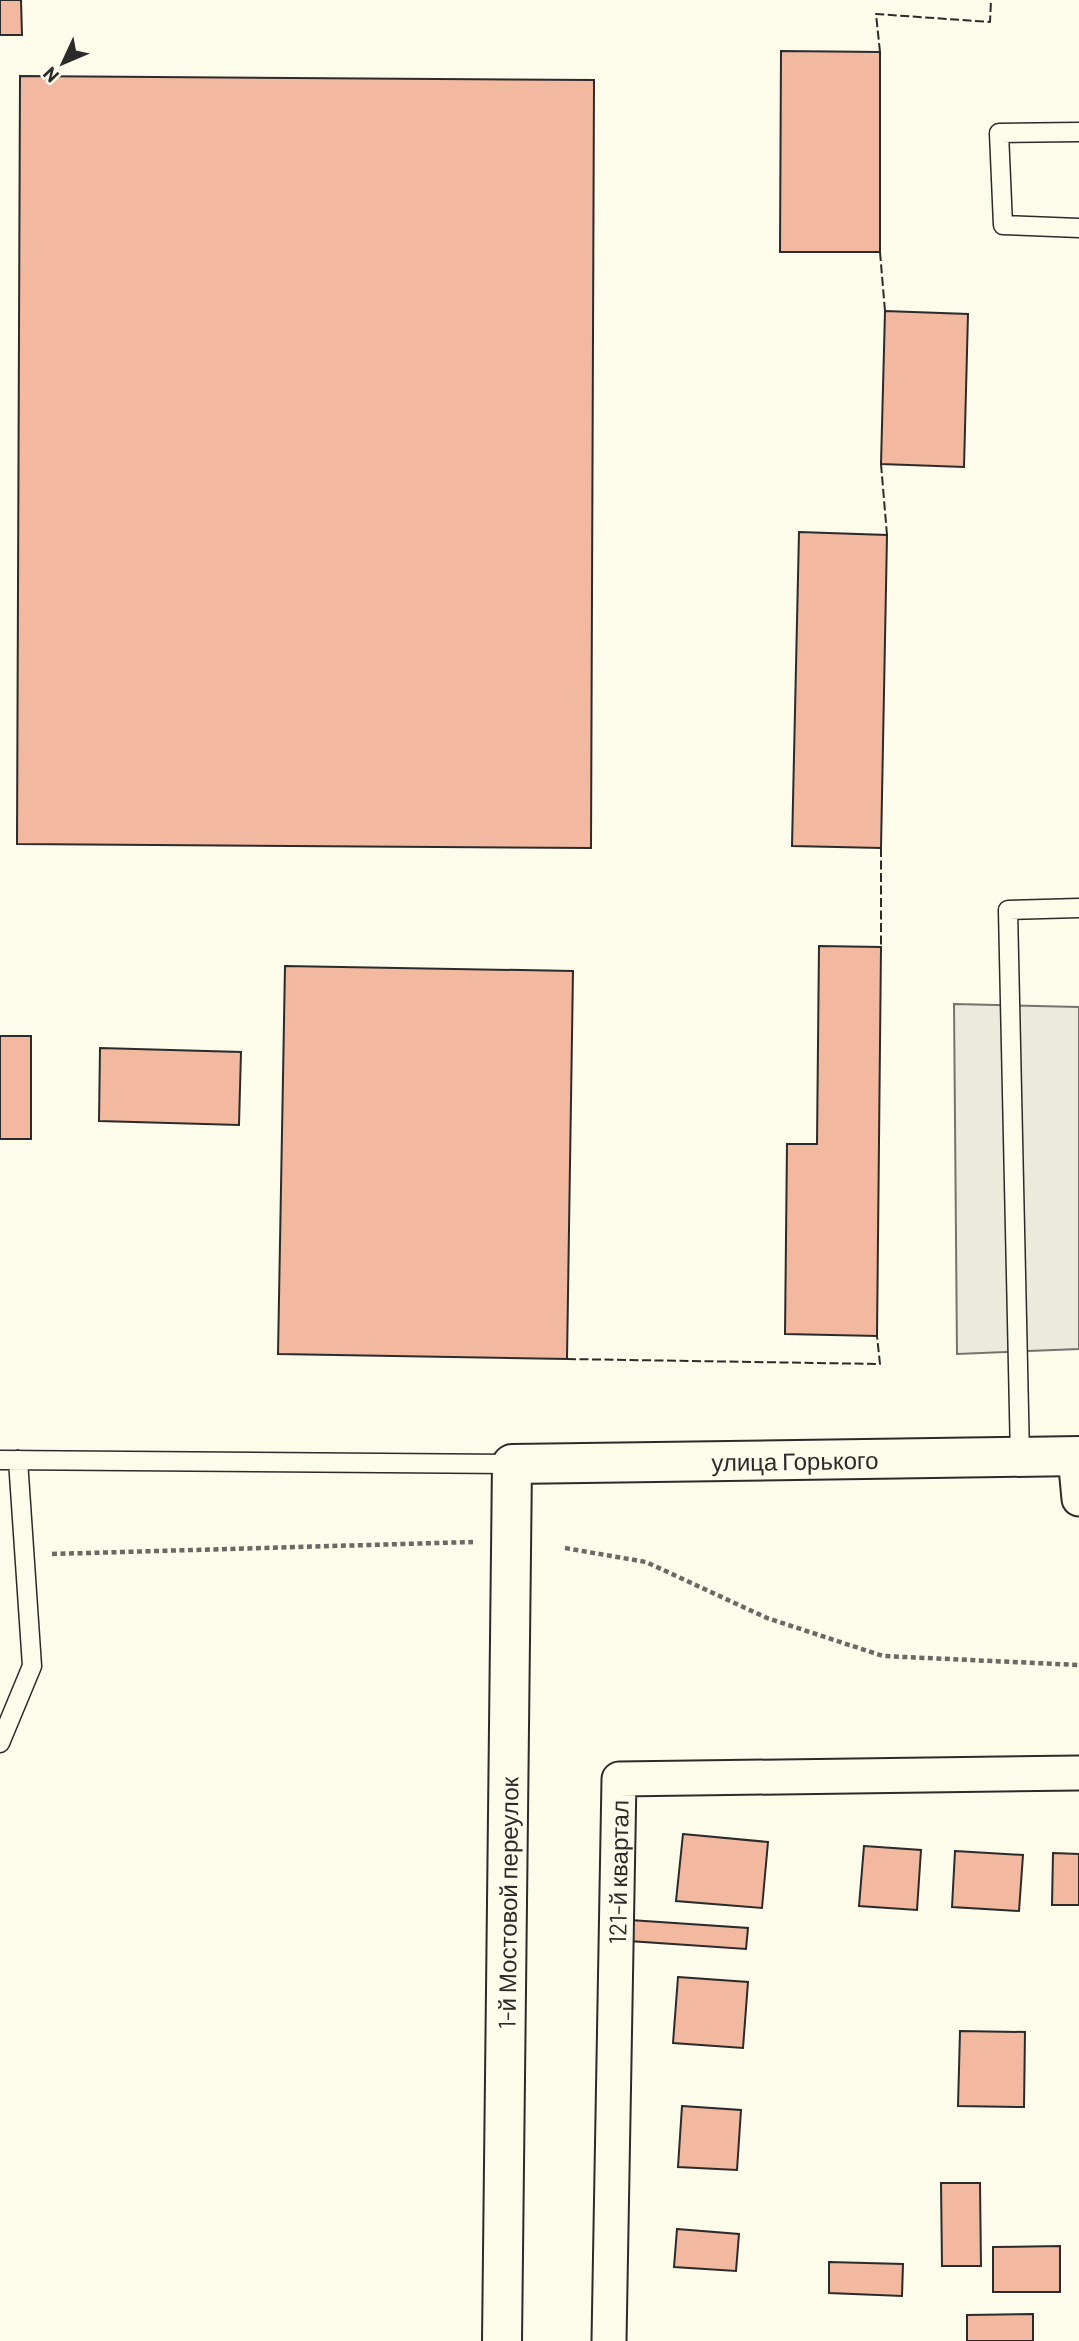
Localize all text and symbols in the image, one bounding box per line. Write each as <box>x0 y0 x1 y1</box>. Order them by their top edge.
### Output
north arrow <box>28 28 98 98</box>
text: N <box>38 63 63 88</box>
street label: улица Горького <box>711 1444 879 1476</box>
street label: 1-й Мостовой переулок <box>491 1776 523 2029</box>
street label: 121-й квартал <box>602 1800 633 1944</box>

